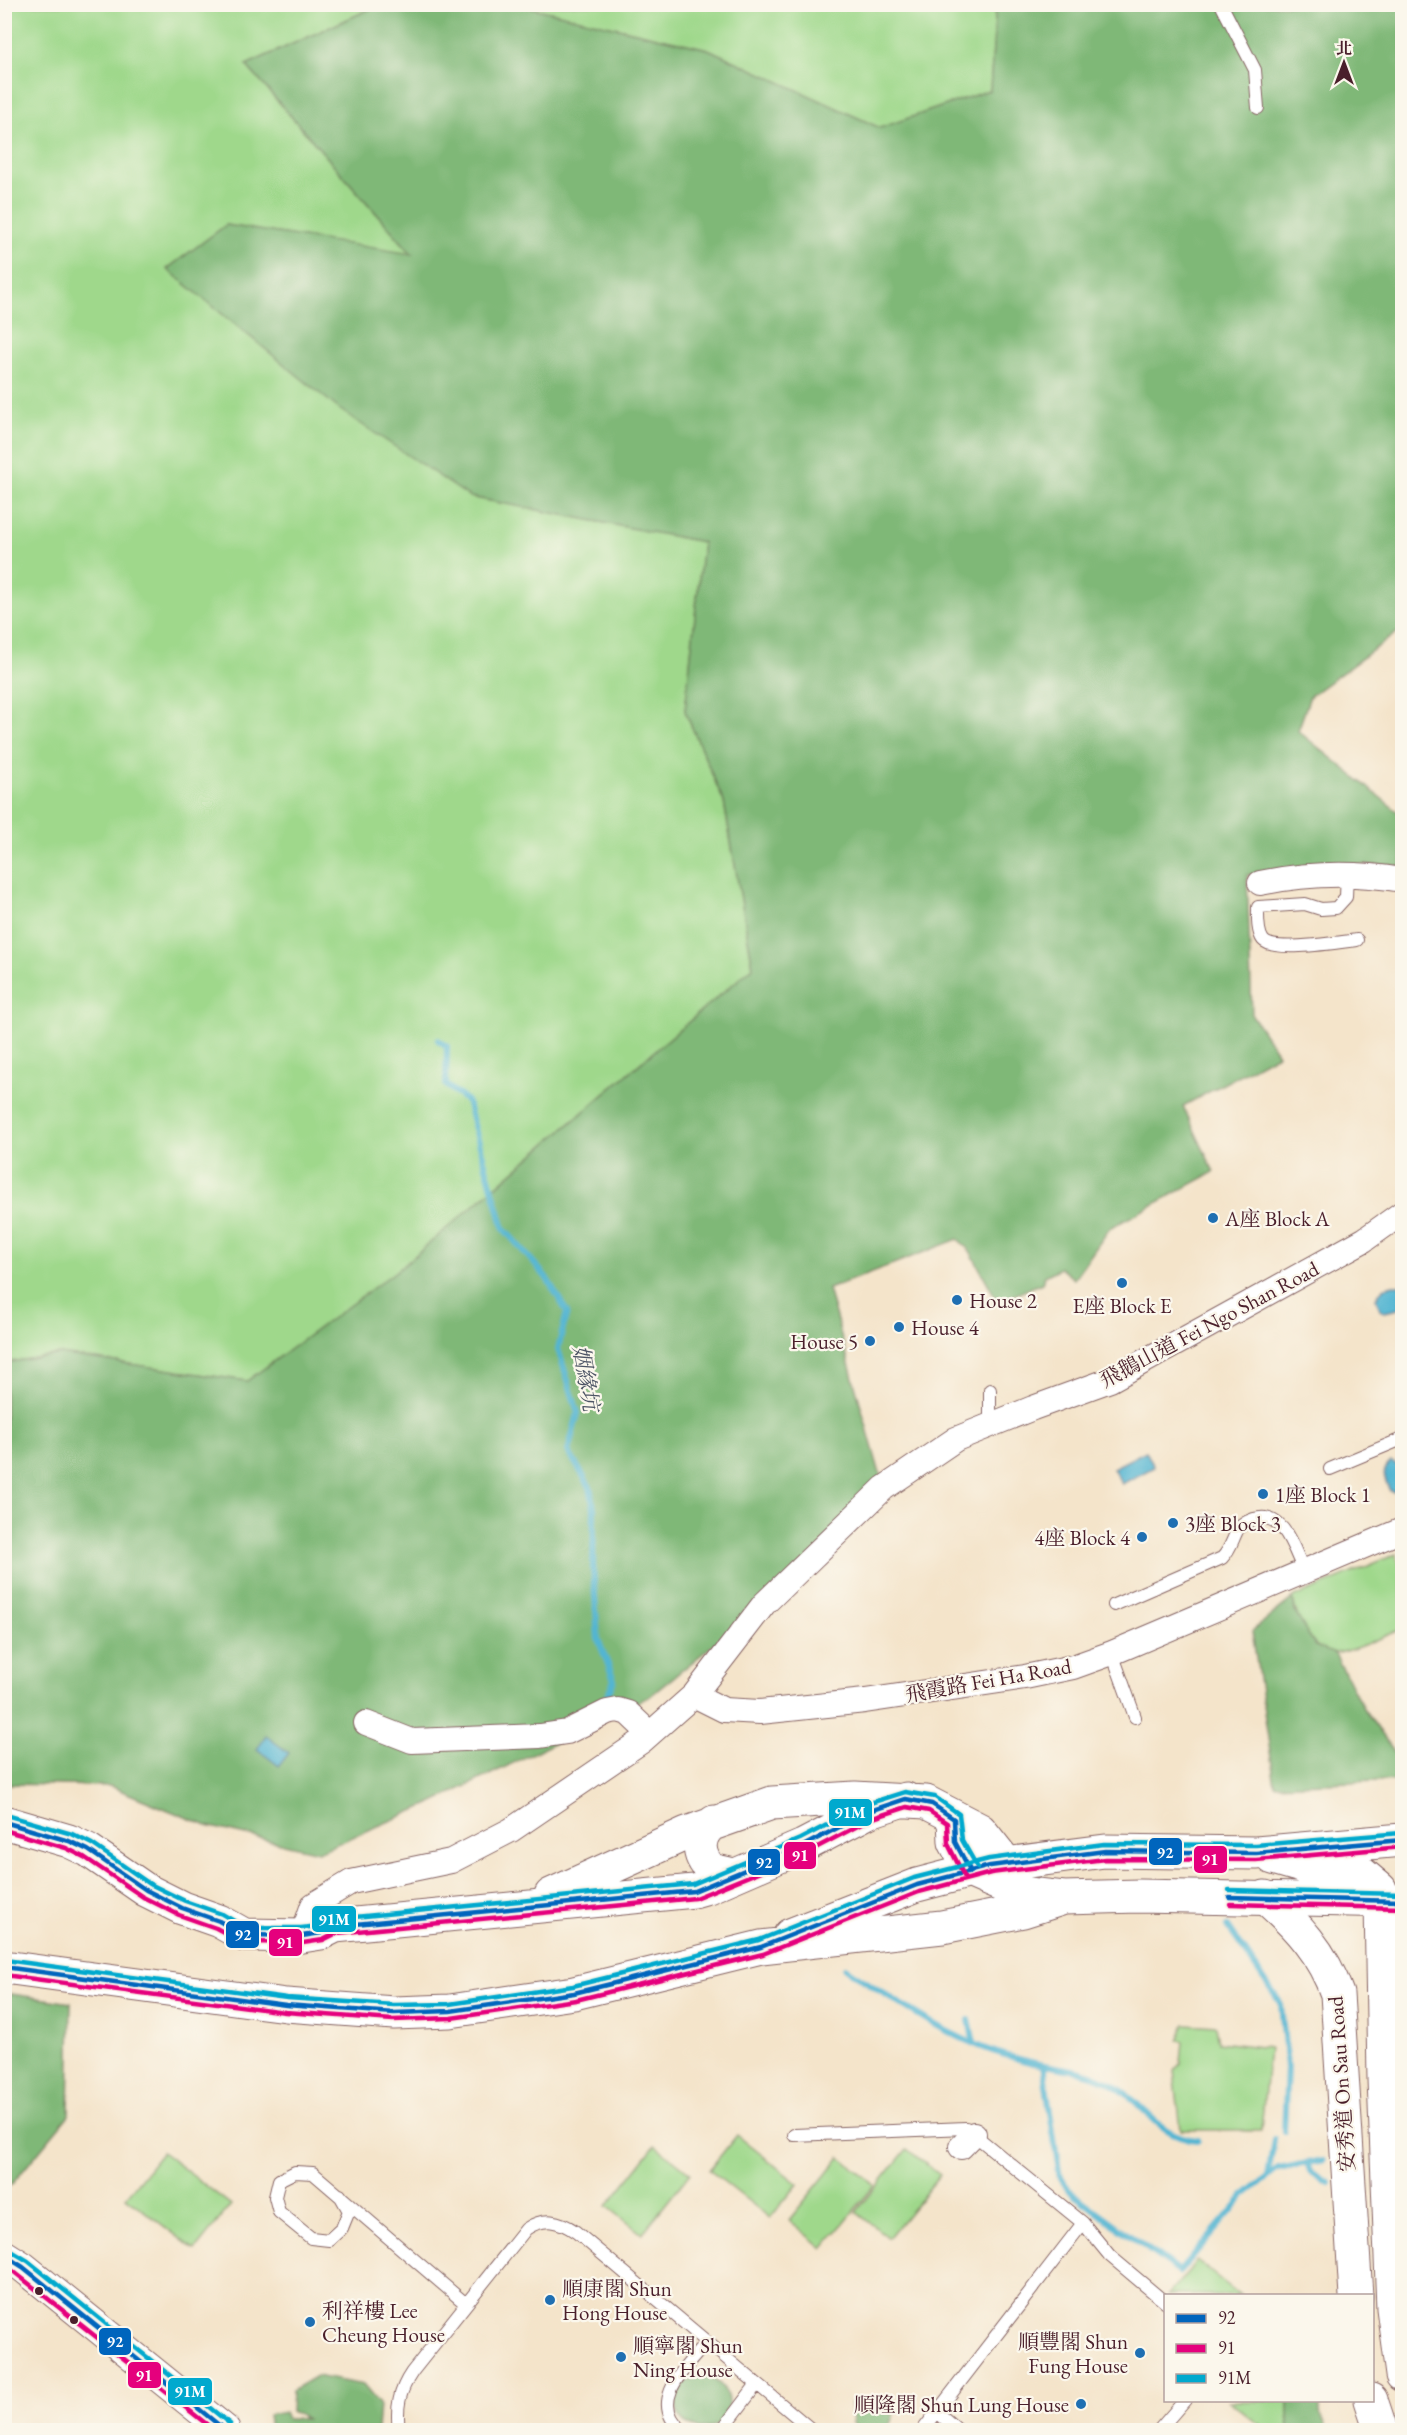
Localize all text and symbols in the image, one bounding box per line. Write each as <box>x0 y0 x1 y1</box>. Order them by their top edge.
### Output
north arrow <box>1314 33 1374 93</box>
text: 北 <box>1336 38 1352 59</box>
place label: A座 Block A <box>1224 1205 1330 1232</box>
marker: A座 Block A <box>1206 1211 1220 1225</box>
street label: 飛鵝山道 Fei Ngo Shan Road <box>1095 1255 1324 1393</box>
marker: E座 Block E <box>1115 1276 1129 1290</box>
place label: House 2 <box>969 1287 1037 1314</box>
place label: E座 Block E <box>1072 1292 1172 1319</box>
marker: House 2 <box>950 1293 964 1307</box>
place label: House 4 <box>911 1314 980 1341</box>
marker: House 4 <box>892 1320 906 1334</box>
place label: House 5 <box>790 1328 858 1355</box>
marker: House 5 <box>863 1334 877 1348</box>
water label: 姻緣坑 <box>566 1343 607 1416</box>
place label: 1座 Block 1 <box>1275 1481 1371 1508</box>
marker: 1座 Block 1 <box>1256 1487 1270 1501</box>
place label: 3座 Block 3 <box>1185 1510 1281 1537</box>
marker: 3座 Block 3 <box>1166 1516 1180 1530</box>
place label: 4座 Block 4 <box>1034 1524 1131 1551</box>
marker: 4座 Block 4 <box>1135 1530 1149 1544</box>
street label: 飛霞路 Fei Ha Road <box>903 1652 1074 1708</box>
line badge: 91M <box>828 1798 873 1827</box>
text: 91M <box>834 1802 866 1823</box>
line badge: 92 <box>1148 1837 1183 1866</box>
line badge: 91 <box>783 1841 817 1870</box>
text: 92 <box>1157 1842 1174 1863</box>
text: 91 <box>792 1845 808 1866</box>
line badge: 91 <box>1193 1845 1228 1874</box>
line badge: 92 <box>747 1848 781 1876</box>
text: 91 <box>1202 1849 1218 1870</box>
text: 92 <box>756 1852 773 1873</box>
line badge: 91M <box>311 1905 357 1933</box>
text: 91M <box>318 1909 350 1930</box>
line badge: 92 <box>225 1920 260 1949</box>
text: 92 <box>235 1924 252 1945</box>
line badge: 91 <box>268 1928 303 1957</box>
text: 91 <box>277 1932 293 1953</box>
street label: 安秀道 On Sau Road <box>1321 1995 1361 2173</box>
place label: 順康閣 Shun Hong House <box>562 2275 672 2326</box>
unlabelled marker <box>33 2285 45 2297</box>
marker: 順康閣 Shun Hong House <box>543 2293 557 2307</box>
legend <box>1164 2294 1374 2402</box>
place label: 利祥樓 Lee Cheung House <box>322 2297 445 2348</box>
text: 92 <box>1218 2306 1236 2329</box>
unlabelled marker <box>68 2314 80 2326</box>
marker: 利祥樓 Lee Cheung House <box>303 2315 317 2329</box>
line badge: 92 <box>98 2327 132 2356</box>
place label: 順豐閣 Shun Fung House <box>1018 2328 1128 2379</box>
text: 92 <box>107 2331 124 2352</box>
place label: 順寧閣 Shun Ning House <box>633 2332 743 2383</box>
text: 91 <box>1218 2336 1235 2359</box>
marker: 順豐閣 Shun Fung House <box>1133 2346 1147 2360</box>
marker: 順寧閣 Shun Ning House <box>614 2350 628 2364</box>
line badge: 91 <box>127 2361 162 2389</box>
text: 91 <box>136 2365 152 2386</box>
text: 91M <box>1218 2366 1252 2389</box>
line badge: 91M <box>167 2377 213 2406</box>
text: 91M <box>174 2381 206 2402</box>
place label: 順隆閣 Shun Lung House <box>854 2391 1069 2418</box>
marker: 順隆閣 Shun Lung House <box>1074 2397 1088 2411</box>

